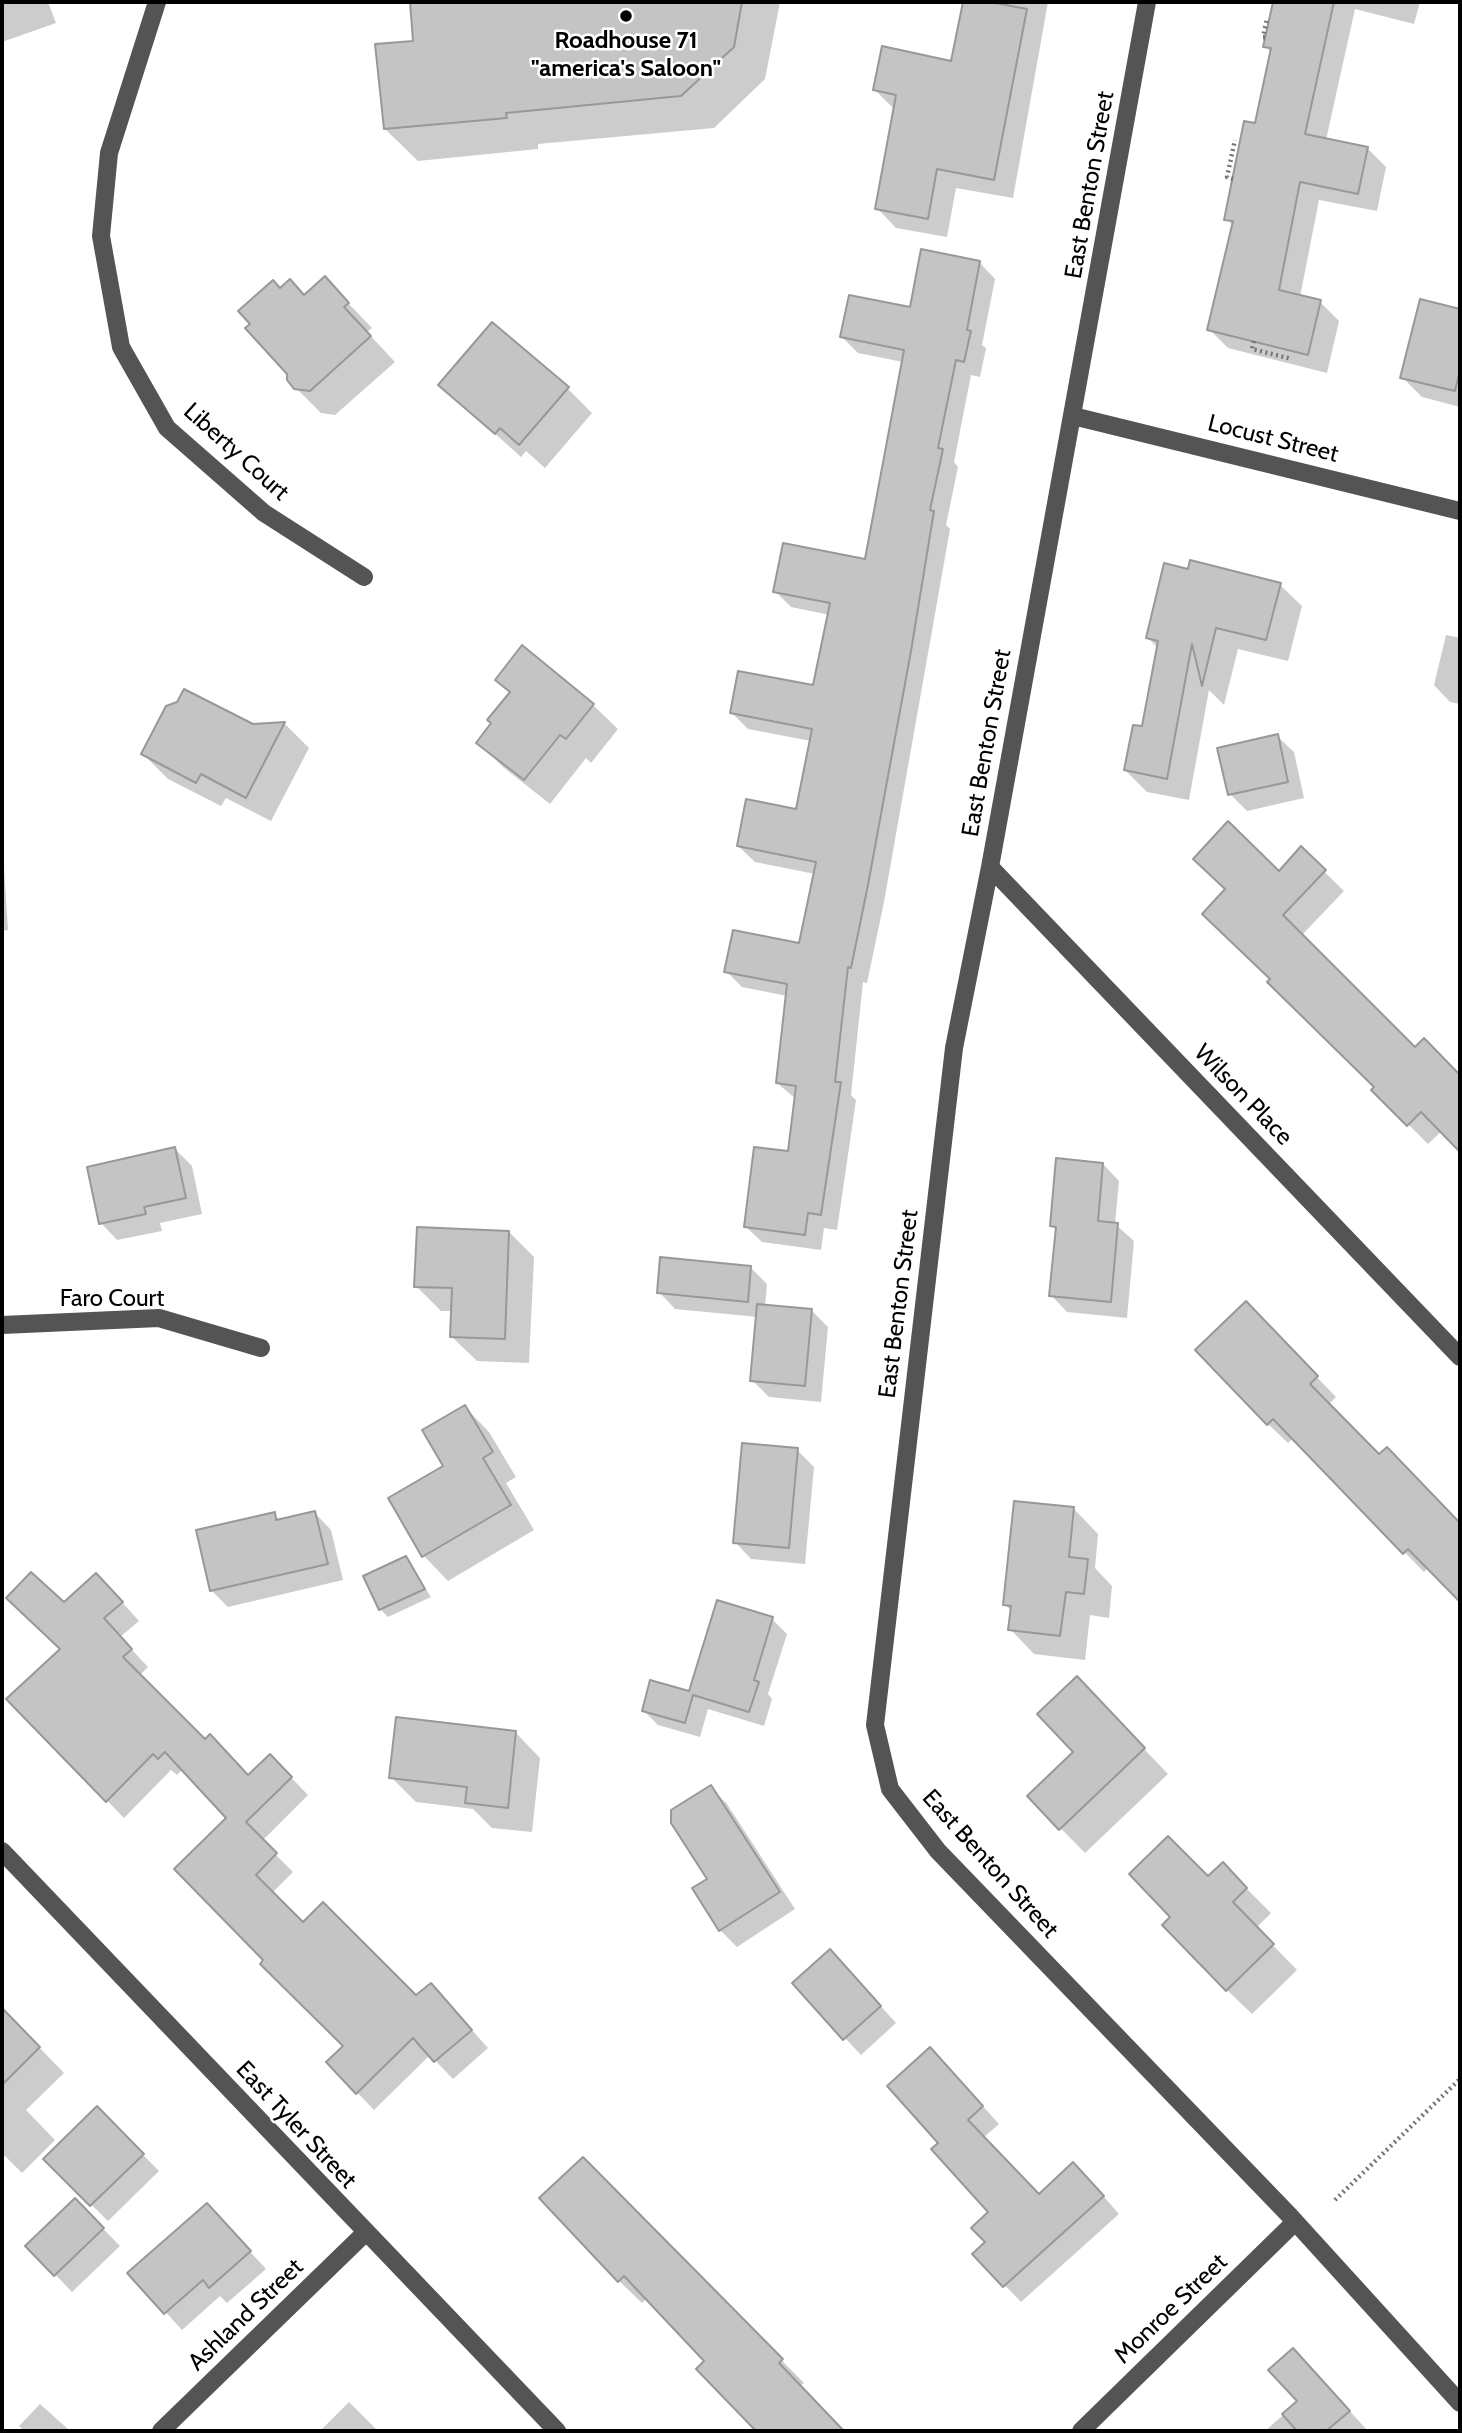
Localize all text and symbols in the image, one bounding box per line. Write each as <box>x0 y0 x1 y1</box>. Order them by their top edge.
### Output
marker: Roadhouse 71 "america's Saloon" <box>618 8 634 24</box>
place label: Roadhouse 71 "america's Saloon" <box>531 27 721 83</box>
street label: East Benton Street <box>1059 89 1121 281</box>
street label: Liberty Court <box>177 397 295 507</box>
street label: Locust Street <box>1205 409 1341 469</box>
street label: East Benton Street <box>956 647 1018 839</box>
street label: Wilson Place <box>1188 1039 1298 1151</box>
street label: East Benton Street <box>873 1208 925 1400</box>
street label: Faro Court <box>60 1285 164 1313</box>
street label: East Benton Street <box>916 1784 1064 1944</box>
street label: East Tyler Street <box>230 2055 362 2195</box>
street label: Monroe Street <box>1109 2248 1233 2370</box>
street label: Ashland Street <box>183 2253 309 2377</box>

